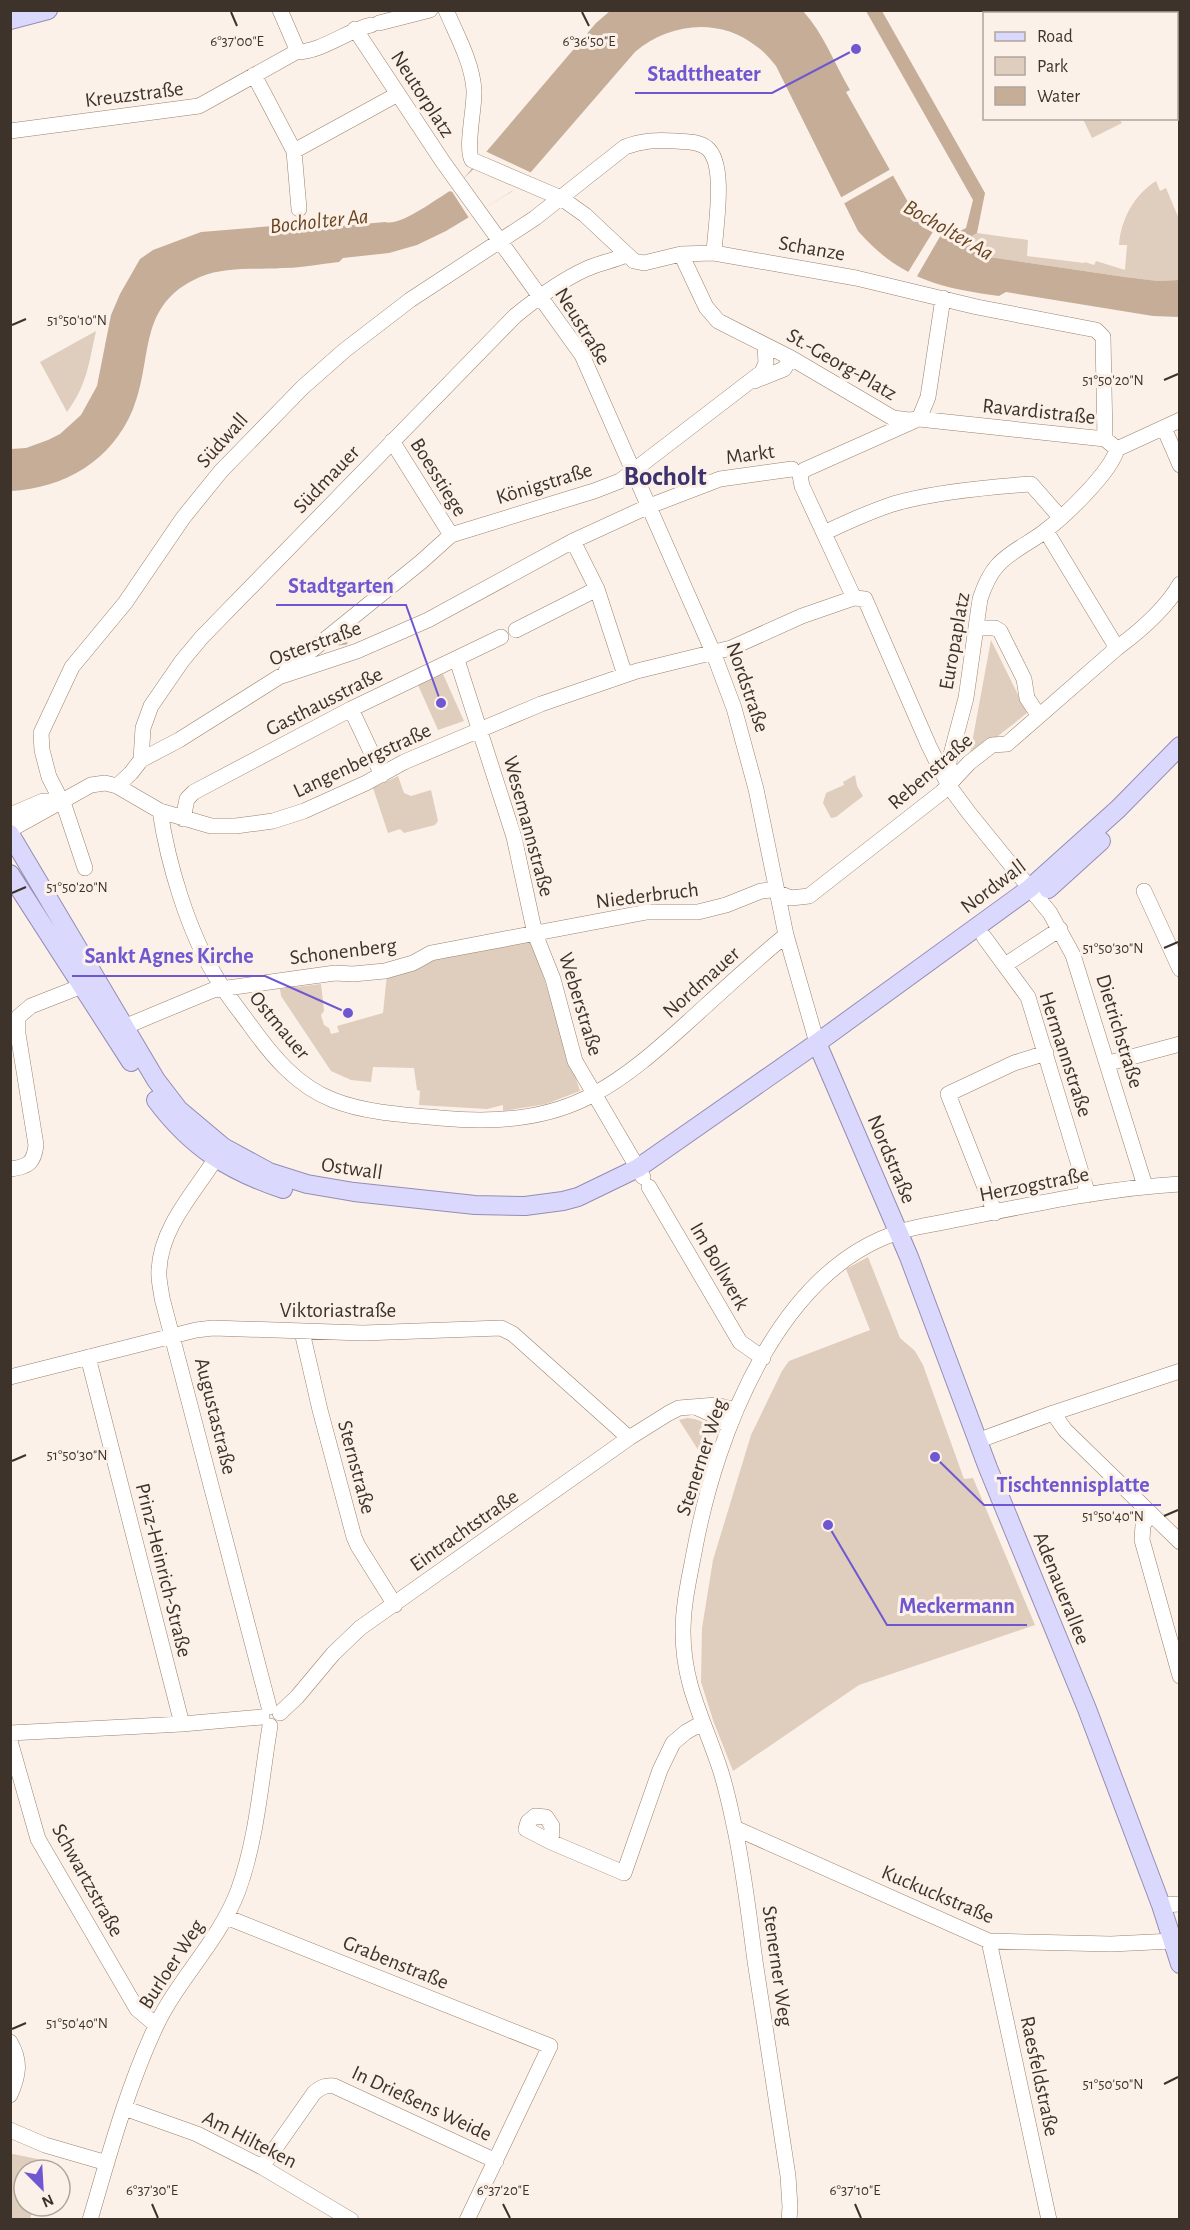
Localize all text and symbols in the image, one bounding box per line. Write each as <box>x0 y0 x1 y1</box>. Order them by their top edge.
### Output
legend <box>983 12 1178 120</box>
text: Road <box>1037 28 1073 46</box>
text: 6°37'00"E <box>210 34 264 49</box>
text: 6°36'50"E <box>563 34 615 49</box>
street label: Neutorplatz <box>387 47 458 141</box>
callout: Stadttheater <box>635 53 772 93</box>
text: Park <box>1037 58 1069 76</box>
text: Stadttheater <box>647 63 761 85</box>
street label: Kreuzstraße <box>84 78 185 111</box>
text: Water <box>1037 88 1080 106</box>
water label: Bocholter Aa <box>900 196 997 264</box>
water label: Bocholter Aa <box>269 205 370 237</box>
street label: Schanze <box>777 232 847 265</box>
street label: Neustraße <box>551 284 614 368</box>
text: 51°50'10"N <box>47 313 107 328</box>
street label: St.-Georg-Platz <box>783 325 900 404</box>
text: 51°50'20"N <box>1082 373 1144 388</box>
street label: Ravardistraße <box>981 395 1096 428</box>
street label: Südwall <box>193 409 252 472</box>
street label: Boesstiege <box>406 434 471 520</box>
street label: Südmauer <box>289 441 364 517</box>
street label: Markt <box>724 441 776 468</box>
street label: Königstraße <box>494 459 595 508</box>
district label: Bocholt <box>623 463 707 490</box>
callout: Stadtgarten <box>276 565 406 605</box>
text: Stadtgarten <box>288 575 394 597</box>
street label: Europaplatz <box>936 591 973 691</box>
street label: Osterstraße <box>266 617 364 670</box>
street label: Nordstraße <box>722 639 773 735</box>
street label: Gasthausstraße <box>263 663 386 740</box>
street label: Langenbergstraße <box>290 719 434 802</box>
street label: Rebenstraße <box>884 729 976 813</box>
street label: Wesemannstraße <box>500 753 557 899</box>
street label: Nordwall <box>957 855 1030 918</box>
street label: Niederbruch <box>594 879 700 912</box>
text: 51°50'20"N <box>46 880 108 895</box>
street label: Schonenberg <box>288 934 398 968</box>
callout: Sankt Agnes Kirche <box>72 936 265 976</box>
text: 51°50'30"N <box>1082 941 1144 956</box>
street label: Nordmauer <box>659 943 744 1022</box>
text: Sankt Agnes Kirche <box>84 945 254 967</box>
street label: Weberstraße <box>555 950 606 1058</box>
street label: Dietrichstraße <box>1092 972 1147 1091</box>
street label: Ostmauer <box>245 987 314 1063</box>
street label: Hermannstraße <box>1035 989 1096 1119</box>
street label: Nordstraße <box>864 1112 920 1206</box>
street label: Ostwall <box>320 1154 384 1183</box>
street label: Herzogstraße <box>977 1164 1091 1205</box>
street label: Im Bollwerk <box>686 1219 753 1314</box>
street label: Viktoriastraße <box>280 1300 396 1321</box>
street label: Augustastraße <box>191 1356 240 1477</box>
street label: Stenerner Weg <box>673 1395 730 1518</box>
street label: Sternstraße <box>334 1418 379 1516</box>
text: 51°50'30"N <box>46 1448 108 1463</box>
callout: Tischtennisplatte <box>984 1465 1161 1505</box>
text: Tischtennisplatte <box>996 1474 1150 1496</box>
street label: Prinz-Heinrich-Straße <box>132 1481 195 1659</box>
street label: Eintrachtstraße <box>406 1485 522 1575</box>
text: 51°50'40"N <box>1082 1509 1144 1524</box>
street label: Adenauerallee <box>1029 1529 1094 1647</box>
callout: Meckermann <box>887 1585 1027 1625</box>
text: Meckermann <box>899 1595 1015 1617</box>
street label: Schwartzstraße <box>48 1820 127 1940</box>
street label: Kuckuckstraße <box>879 1861 997 1928</box>
street label: Stenerner Weg <box>759 1904 796 2028</box>
street label: Burloer Weg <box>135 1915 208 2013</box>
street label: Grabenstraße <box>340 1932 452 1993</box>
street label: Raesfeldstraße <box>1017 2014 1062 2138</box>
text: 51°50'40"N <box>46 2016 108 2031</box>
street label: In Drießens Weide <box>349 2062 495 2145</box>
text: 51°50'50"N <box>1082 2077 1144 2092</box>
street label: Am Hilteken <box>199 2107 300 2172</box>
north arrow <box>12 2158 72 2218</box>
text: 6°37'30"E <box>126 2183 178 2198</box>
text: 6°37'20"E <box>477 2183 529 2198</box>
text: 6°37'10"E <box>830 2183 880 2198</box>
text: N <box>39 2191 56 2210</box>

